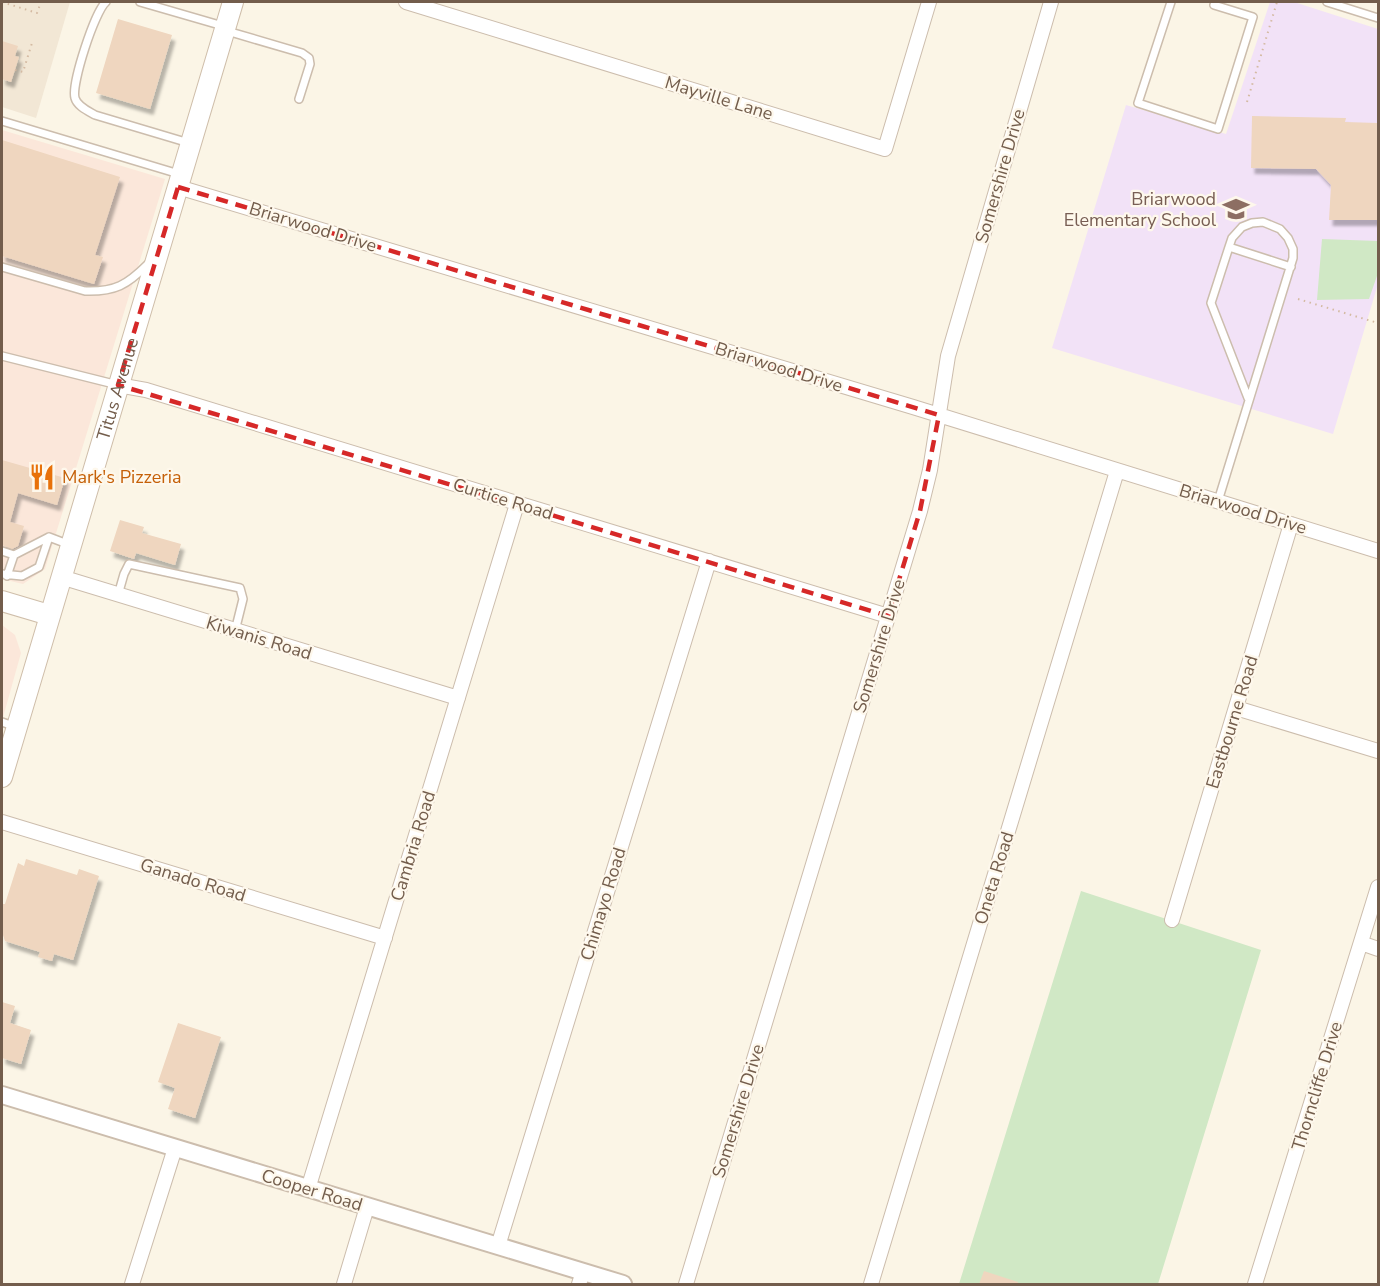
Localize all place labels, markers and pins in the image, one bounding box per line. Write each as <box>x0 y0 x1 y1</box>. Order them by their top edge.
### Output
place label: Briarwood Elementary School <box>1064 187 1217 232</box>
school or university icon: Briarwood Elementary School <box>1221 194 1251 224</box>
restaurant icon: Mark's Pizzeria <box>27 462 57 492</box>
place label: Mark's Pizzeria <box>62 465 181 489</box>

